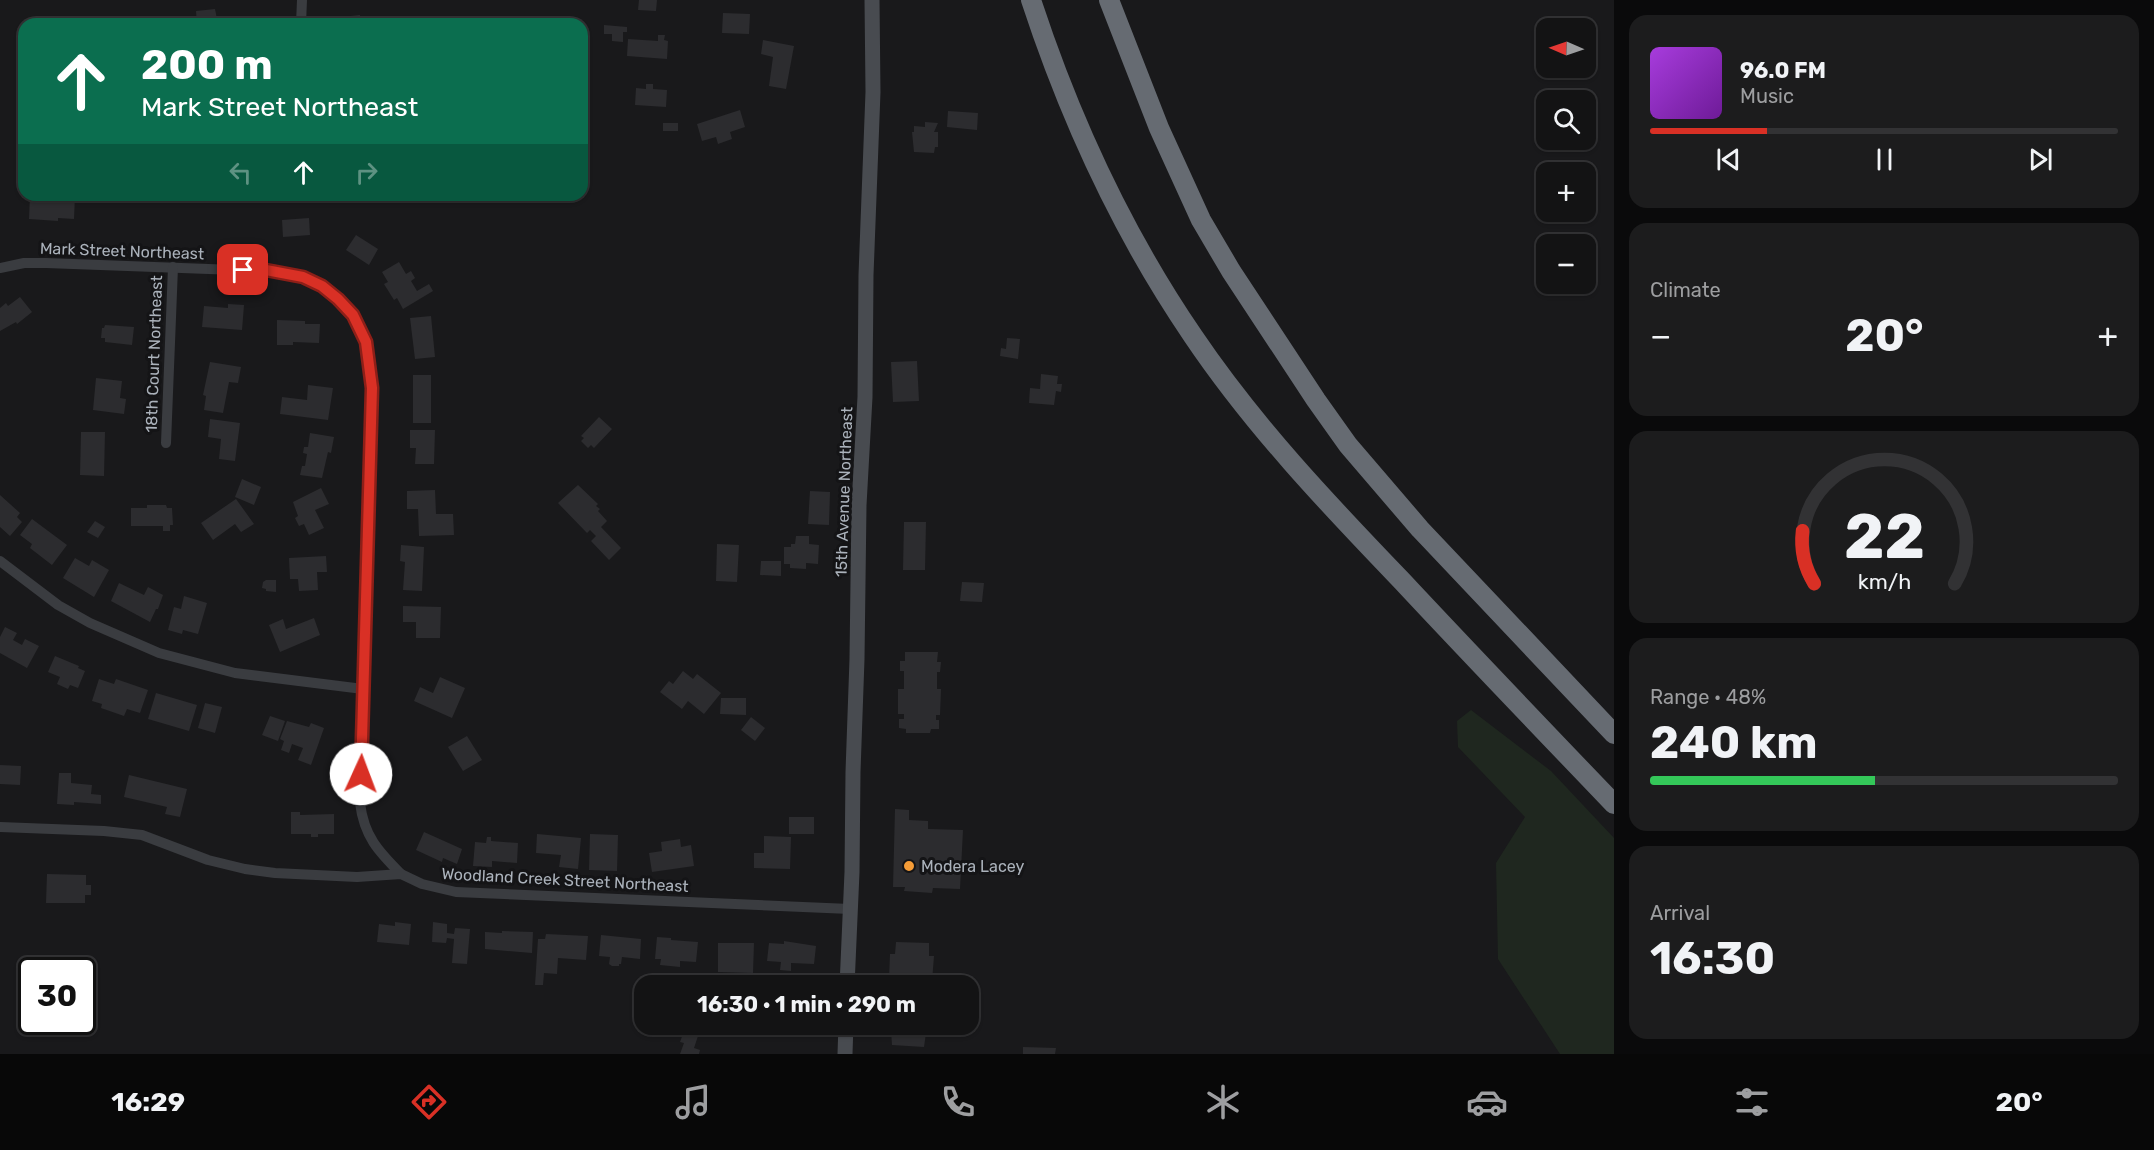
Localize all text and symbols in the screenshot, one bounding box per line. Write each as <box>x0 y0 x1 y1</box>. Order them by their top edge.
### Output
north arrow <box>1536 18 1596 78</box>
map controls <box>1536 18 1596 294</box>
text: 200 m <box>141 40 273 90</box>
icon: ahead <box>42 42 120 120</box>
text: 96.0 FM <box>1740 57 1826 84</box>
text: Music <box>1740 84 1794 108</box>
button: search <box>1536 90 1596 150</box>
text: Mark Street Northeast <box>141 91 418 123</box>
icon: previous <box>1712 143 1745 176</box>
icon: pause <box>1868 143 1901 176</box>
icon: next <box>2024 143 2057 176</box>
icon: left <box>224 156 257 189</box>
icon: ahead <box>287 156 320 189</box>
icon: right <box>350 156 383 189</box>
button: + <box>1536 162 1596 222</box>
button: − <box>1536 234 1596 294</box>
street label: Mark Street Northeast <box>40 239 204 263</box>
pin <box>217 244 268 295</box>
icon: arrive <box>226 253 259 286</box>
street label: 18th Court Northeast <box>142 275 166 433</box>
text: Climate <box>1650 278 1721 302</box>
text: 20° <box>1845 309 1924 362</box>
text: − <box>1650 316 1671 355</box>
text: + <box>2097 316 2118 355</box>
street label: 15th Avenue Northeast <box>832 407 856 577</box>
text: 22 <box>1843 500 1925 574</box>
text: km/h <box>1857 569 1911 594</box>
text: Range · 48% <box>1650 685 1766 709</box>
text: 240 km <box>1650 716 1818 769</box>
position arrow <box>329 742 393 806</box>
place label: Modera Lacey <box>921 857 1024 876</box>
marker: Modera Lacey <box>902 859 916 873</box>
street label: Woodland Creek Street Northeast <box>441 864 689 896</box>
text: Arrival <box>1650 901 1710 925</box>
text: 16:30 <box>1650 932 1775 985</box>
speed limit sign: 30 <box>18 957 96 1035</box>
text: 16:30 · 1 min · 290 m <box>697 991 916 1018</box>
icon: directions <box>408 1081 450 1123</box>
icon: music <box>672 1081 714 1123</box>
icon: phone <box>937 1081 979 1123</box>
icon: climate <box>1202 1081 1244 1123</box>
icon: car <box>1466 1081 1508 1123</box>
icon: filters <box>1731 1081 1773 1123</box>
text: 16:29 <box>111 1086 185 1118</box>
text: 20° <box>1996 1086 2043 1118</box>

